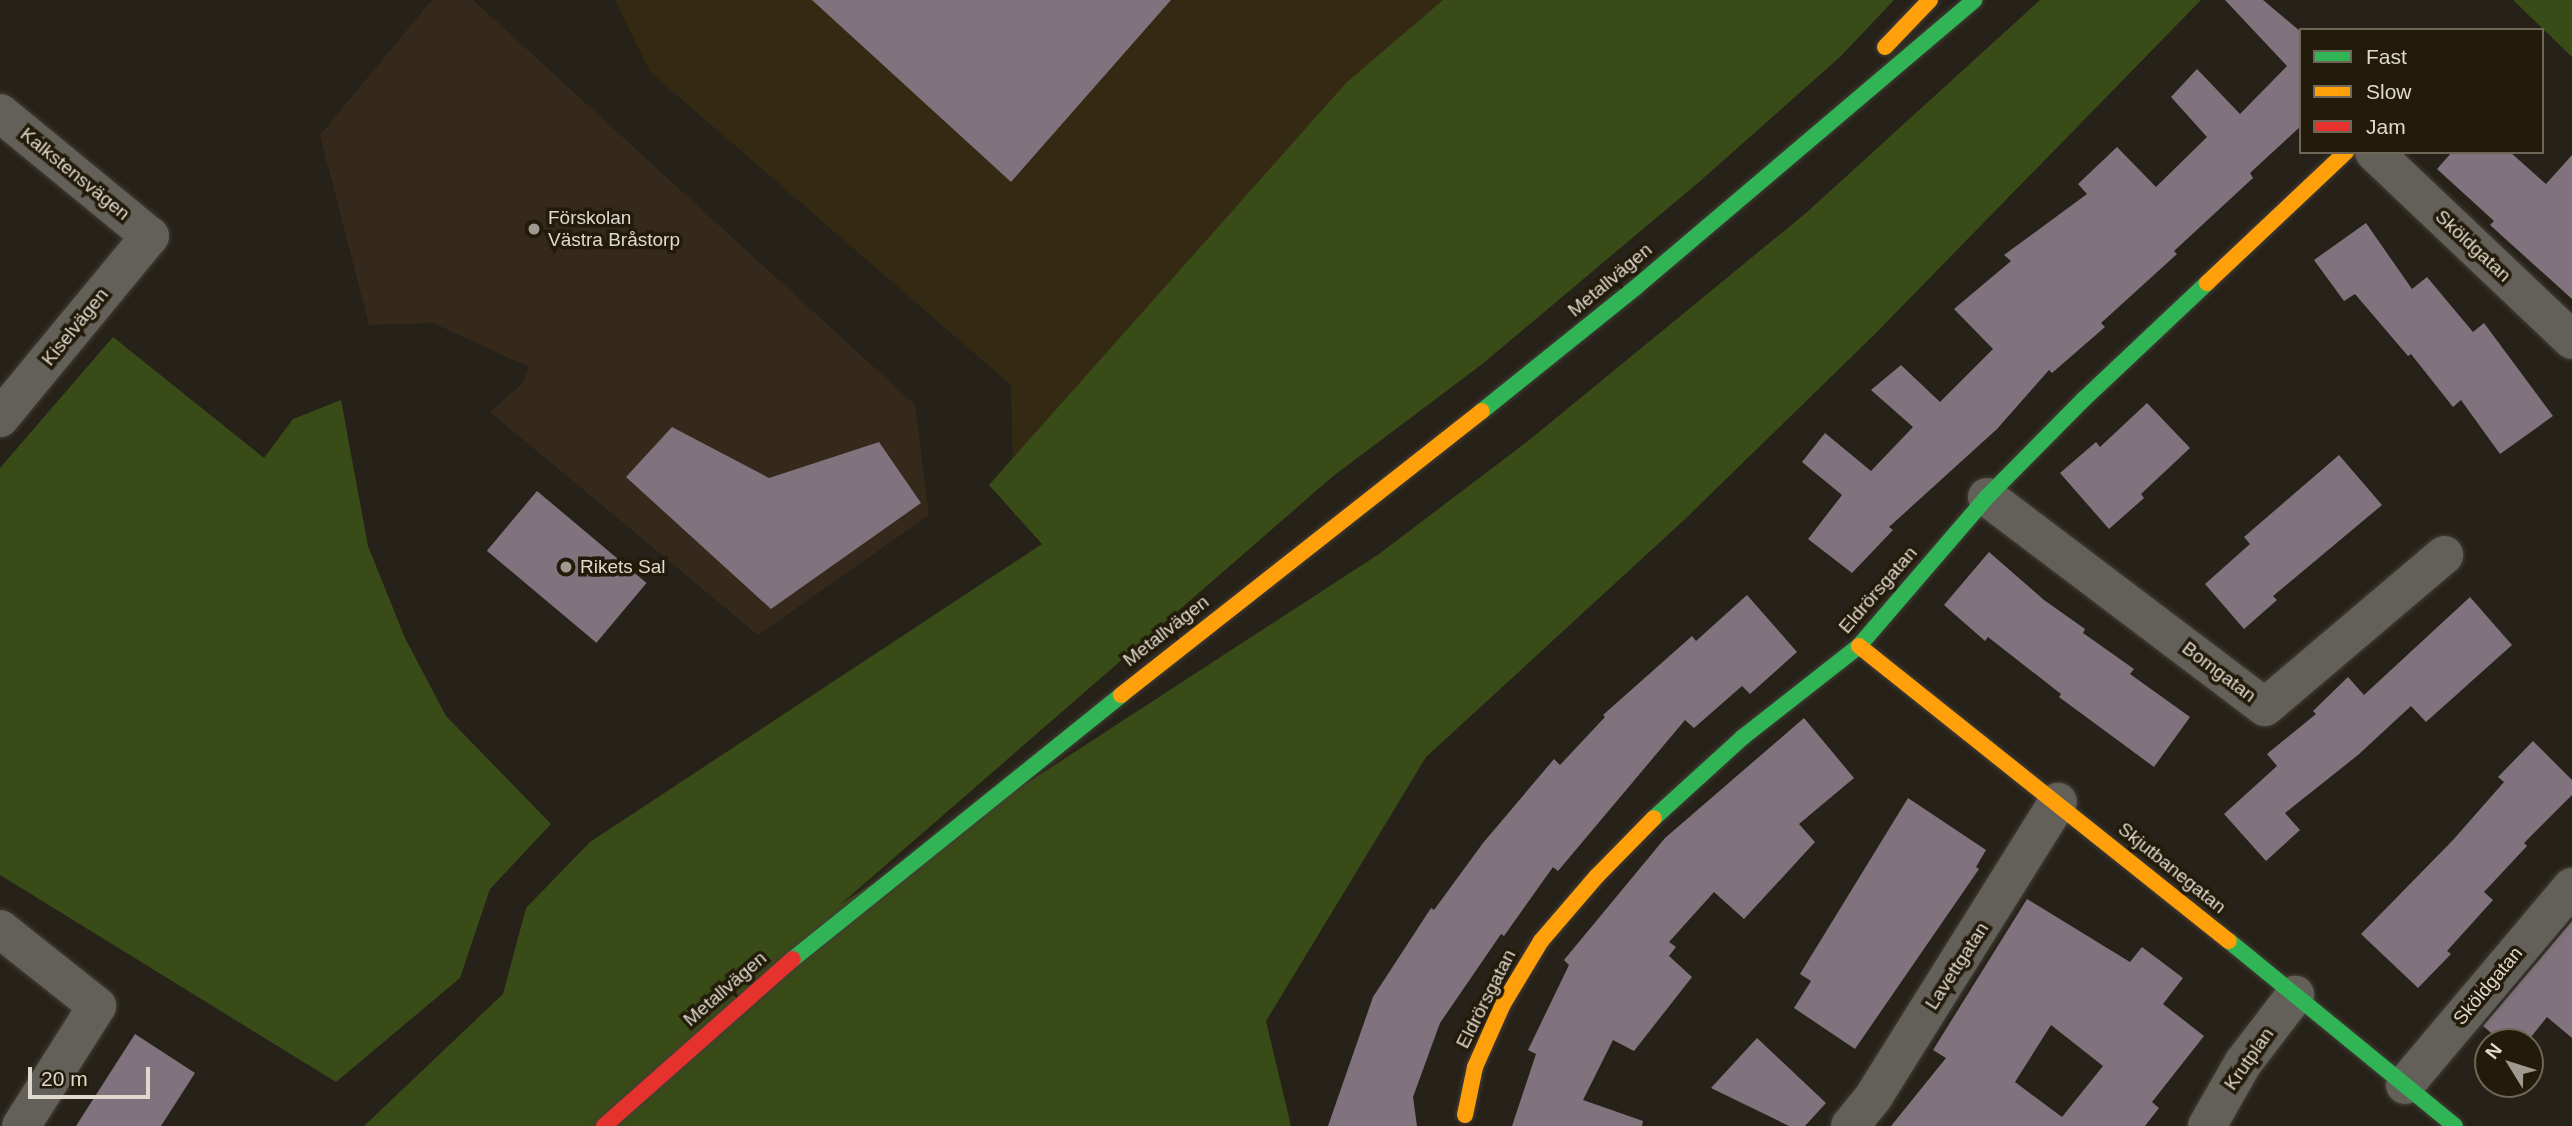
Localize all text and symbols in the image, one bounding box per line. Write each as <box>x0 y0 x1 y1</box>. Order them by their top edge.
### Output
legend <box>2299 28 2544 154</box>
text: Fast <box>2366 45 2407 68</box>
text: Slow <box>2366 80 2412 103</box>
text: Jam <box>2366 115 2406 138</box>
street label: Kalkstensvägen <box>16 123 134 225</box>
street label: Sköldgatan <box>2430 205 2516 287</box>
place label: Förskolan Västra Bråstorp <box>548 207 680 251</box>
marker: Förskolan Västra Bråstorp <box>526 221 542 237</box>
street label: Metallvägen <box>1563 238 1657 322</box>
street label: Kiselvägen <box>37 284 113 370</box>
street label: Eldrörsgatan <box>1834 542 1922 638</box>
place label: Rikets Sal <box>580 556 666 578</box>
marker: Rikets Sal <box>558 559 574 575</box>
street label: Metallvägen <box>1119 590 1213 672</box>
street label: Bomgatan <box>2178 637 2260 707</box>
street label: Skjutbanegatan <box>2114 818 2230 918</box>
street label: Lavettgatan <box>1920 918 1994 1014</box>
street label: Sköldgatan <box>2449 942 2527 1030</box>
street label: Eldrörsgatan <box>1451 946 1521 1052</box>
street label: Metallvägen <box>679 947 771 1031</box>
street label: Krutplan <box>2219 1023 2279 1095</box>
north arrow <box>2474 1028 2544 1098</box>
text: N <box>2481 1039 2506 1063</box>
scale bar <box>32 1052 154 1096</box>
text: 20 m <box>41 1067 88 1090</box>

